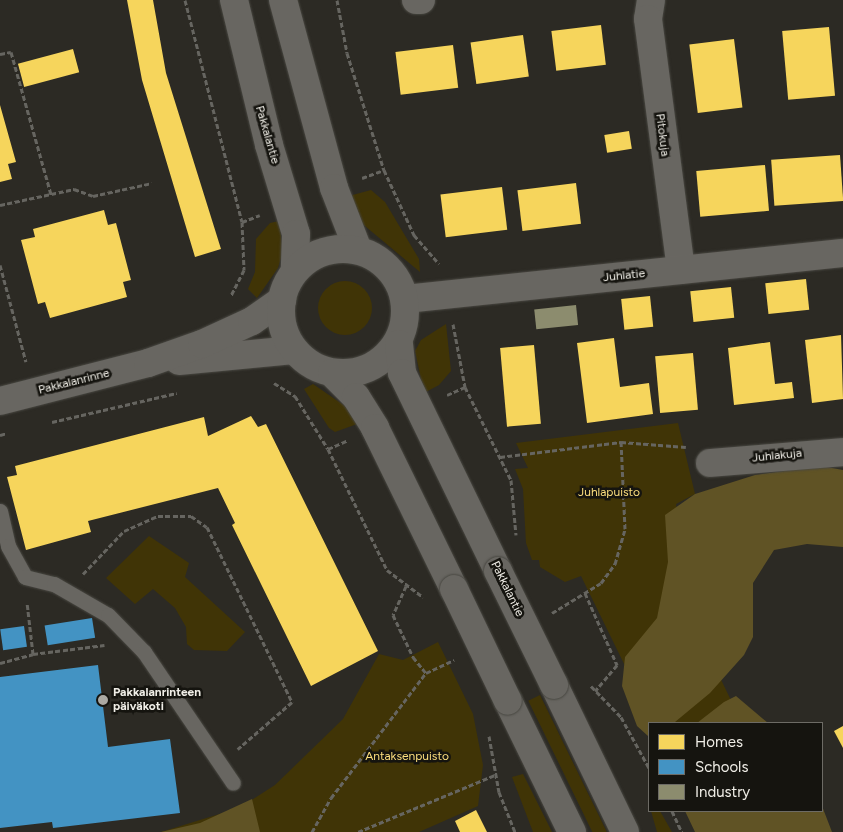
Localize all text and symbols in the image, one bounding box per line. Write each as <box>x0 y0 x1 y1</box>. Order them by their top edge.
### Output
street label: Pakkalantie <box>252 104 282 166</box>
street label: Pitokuja <box>652 113 672 157</box>
street label: Juhlatie <box>602 267 646 285</box>
street label: Pakkalanrinne <box>37 366 111 398</box>
street label: Juhlakuja <box>751 446 803 466</box>
park label: Juhlapuisto <box>578 486 640 500</box>
street label: Pakkalantie <box>487 559 527 619</box>
place label: Pakkalanrinteen päiväkoti <box>113 686 201 714</box>
marker: Pakkalanrinteen päiväkoti <box>97 694 109 706</box>
legend <box>648 722 823 812</box>
text: Homes <box>695 733 743 751</box>
park label: Antaksenpuisto <box>365 750 449 764</box>
text: Schools <box>695 758 748 776</box>
text: Industry <box>695 783 750 801</box>

